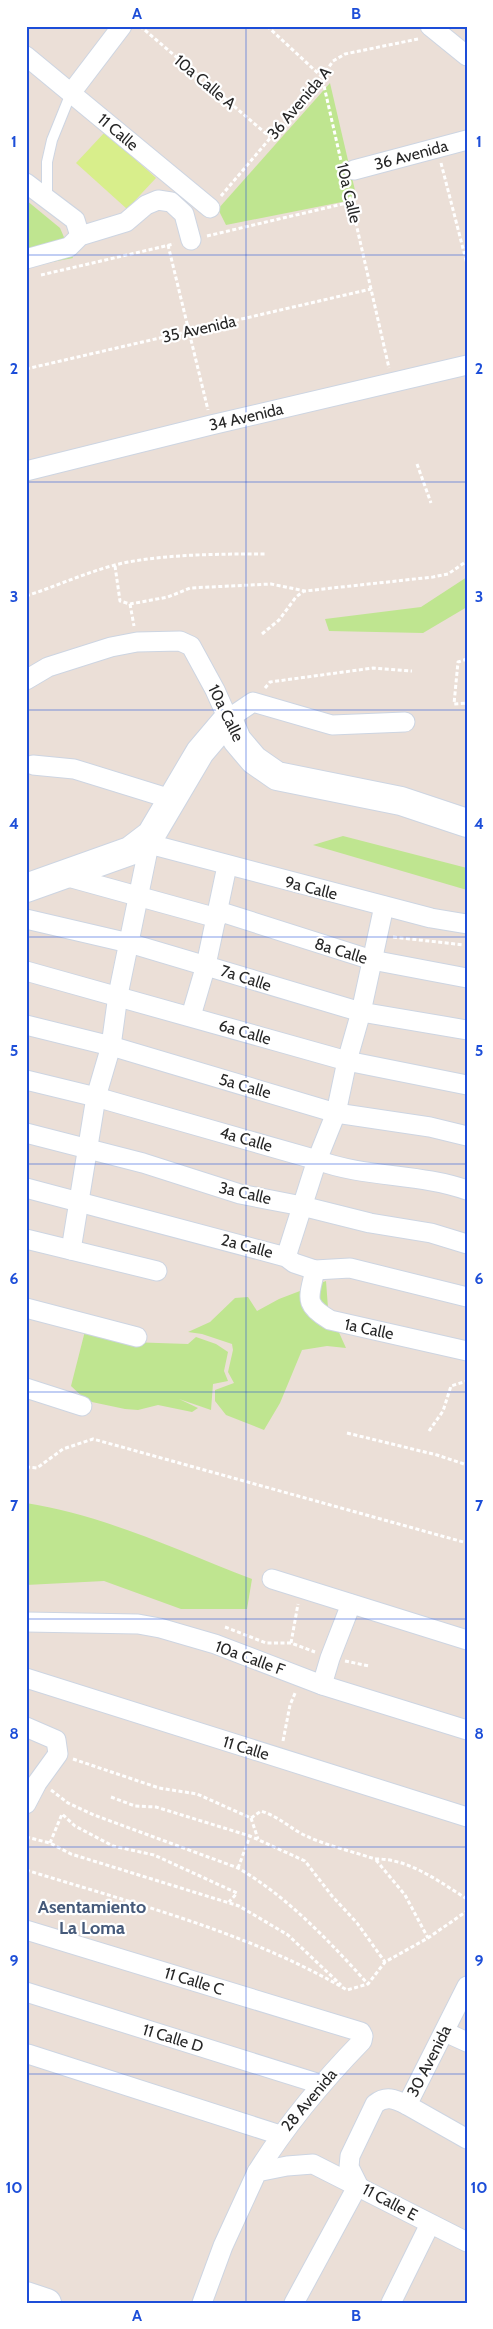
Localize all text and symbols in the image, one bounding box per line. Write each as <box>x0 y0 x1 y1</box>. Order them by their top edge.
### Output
text: A <box>132 4 142 23</box>
text: B <box>351 4 361 23</box>
street label: 10a Calle A <box>170 51 240 113</box>
street label: 36 Avenida A <box>263 63 335 143</box>
street label: 11 Calle <box>94 110 142 154</box>
text: 1 <box>11 132 17 151</box>
text: 1 <box>476 132 482 151</box>
street label: 36 Avenida <box>372 136 450 174</box>
street label: 10a Calle <box>333 161 365 225</box>
street label: 35 Avenida <box>160 311 238 347</box>
text: 2 <box>10 359 18 378</box>
text: 2 <box>475 359 483 378</box>
street label: 34 Avenida <box>207 399 285 435</box>
text: 3 <box>10 587 18 606</box>
text: 3 <box>475 587 483 606</box>
street label: 10a Calle <box>204 681 248 745</box>
text: 4 <box>9 814 19 833</box>
text: 4 <box>474 814 484 833</box>
street label: 9a Calle <box>283 872 339 904</box>
street label: 8a Calle <box>312 934 370 968</box>
street label: 7a Calle <box>218 961 274 995</box>
street label: 6a Calle <box>217 1015 273 1049</box>
text: 5 <box>10 1041 18 1060</box>
text: 5 <box>475 1041 483 1060</box>
street label: 5a Calle <box>217 1070 273 1102</box>
street label: 4a Calle <box>218 1122 274 1156</box>
street label: 3a Calle <box>217 1178 273 1208</box>
street label: 2a Calle <box>219 1230 275 1262</box>
text: 6 <box>10 1269 19 1288</box>
text: 6 <box>475 1269 484 1288</box>
street label: 1a Calle <box>343 1315 395 1343</box>
text: 7 <box>10 1496 19 1515</box>
text: 7 <box>475 1496 484 1515</box>
street label: 10a Calle F <box>213 1637 288 1680</box>
text: 8 <box>9 1724 19 1743</box>
text: 8 <box>474 1724 484 1743</box>
street label: 11 Calle <box>221 1732 271 1764</box>
district label: Asentamiento La Loma <box>38 1896 146 1939</box>
text: 9 <box>10 1951 19 1970</box>
text: 9 <box>475 1951 484 1970</box>
street label: 11 Calle C <box>162 1963 226 1999</box>
street label: 11 Calle D <box>140 2020 206 2056</box>
street label: 30 Avenida <box>403 2022 455 2100</box>
street label: 28 Avenida <box>277 2065 341 2135</box>
text: 10 <box>5 2178 23 2197</box>
text: 10 <box>470 2178 488 2197</box>
street label: 11 Calle E <box>359 2180 421 2224</box>
text: A <box>132 2306 142 2325</box>
text: B <box>351 2306 361 2325</box>

